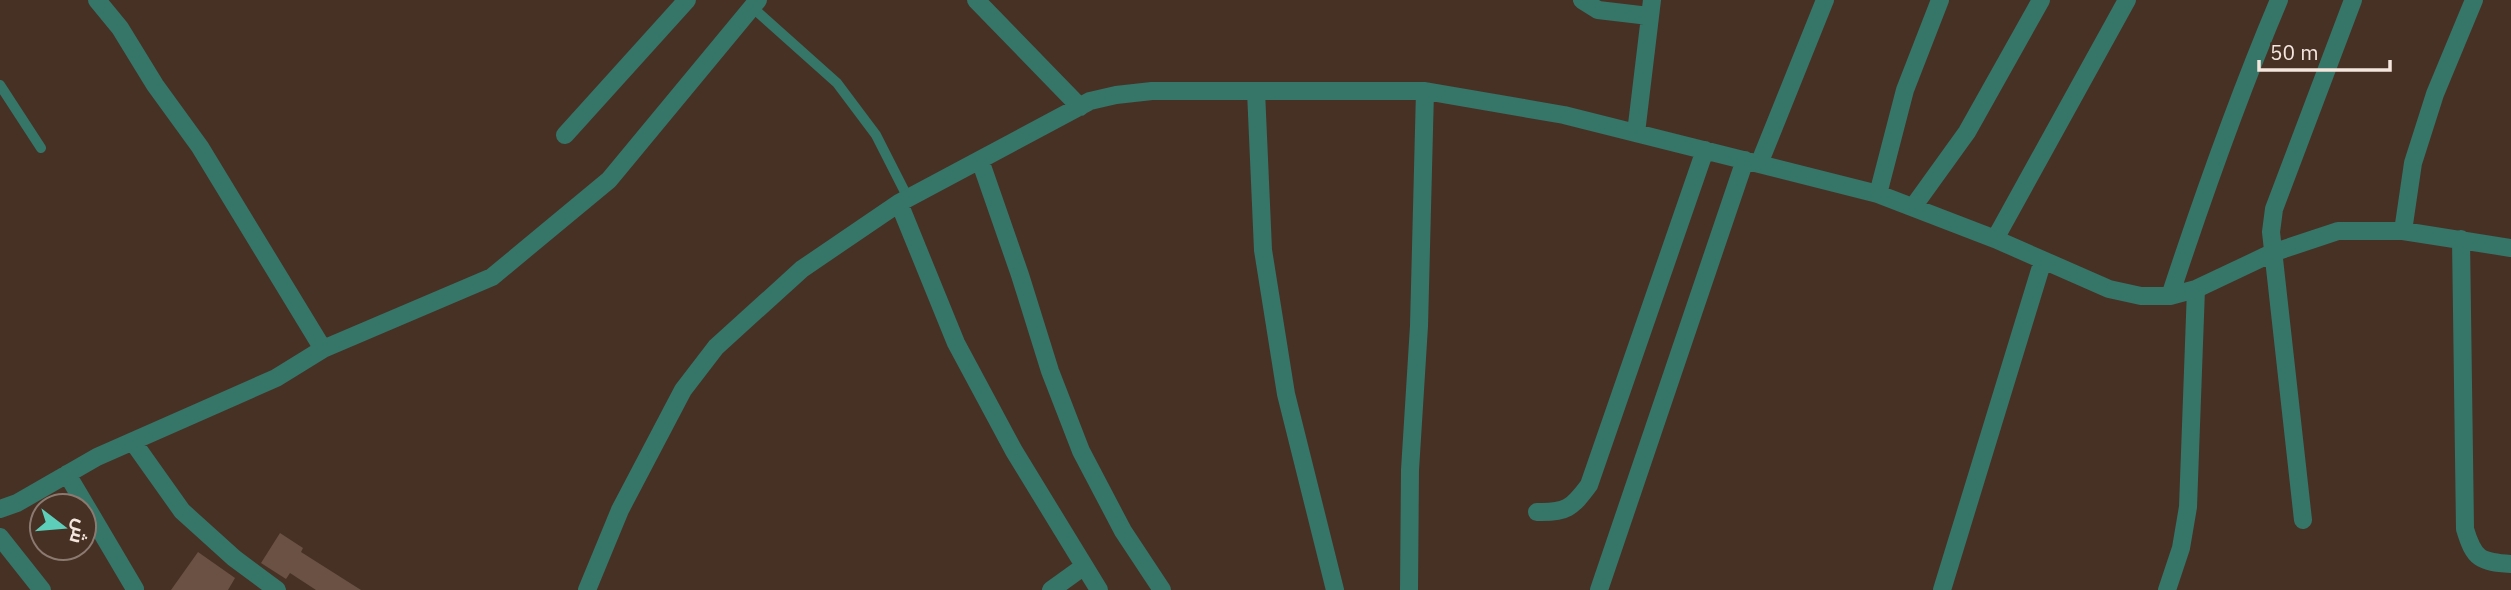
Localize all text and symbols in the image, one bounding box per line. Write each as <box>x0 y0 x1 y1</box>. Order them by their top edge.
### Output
scale bar <box>2259 28 2390 72</box>
text: 50 m <box>2270 38 2319 66</box>
north arrow <box>28 492 98 562</box>
text: ش <box>64 517 94 547</box>

